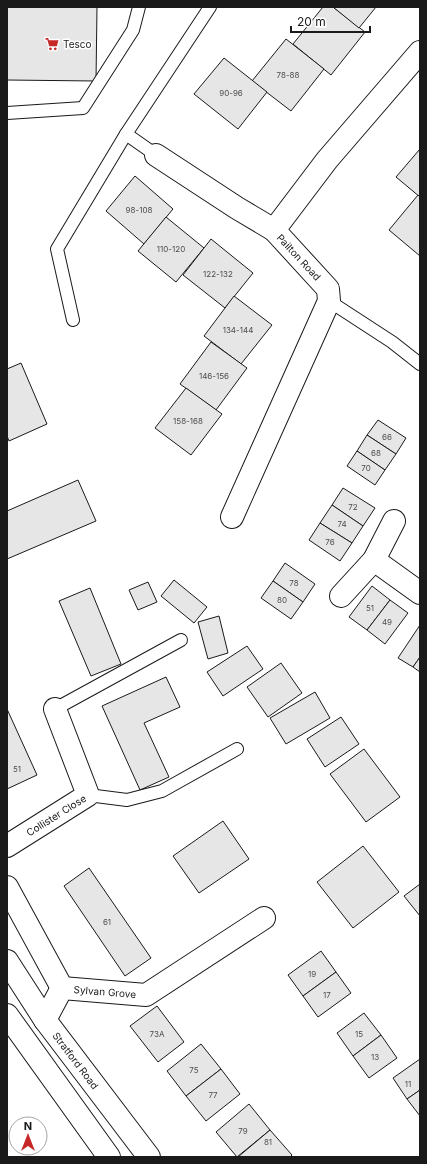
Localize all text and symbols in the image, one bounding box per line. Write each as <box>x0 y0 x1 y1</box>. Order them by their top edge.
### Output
scale bar <box>291 8 370 34</box>
text: 20 m <box>297 14 326 29</box>
supermarket icon: Tesco <box>44 36 60 52</box>
place label: Tesco <box>63 38 92 50</box>
house number: 78-88 <box>277 70 300 80</box>
house number: 90-96 <box>219 88 243 98</box>
house number: 98-108 <box>126 205 152 215</box>
street label: Pailton Road <box>274 231 324 283</box>
house number: 110-120 <box>157 244 185 254</box>
house number: 122-132 <box>203 269 233 279</box>
house number: 134-144 <box>223 325 253 335</box>
house number: 146-156 <box>199 371 229 381</box>
house number: 158-168 <box>173 416 203 426</box>
house number: 66 <box>382 432 392 442</box>
house number: 68 <box>371 448 381 458</box>
house number: 70 <box>361 463 371 473</box>
house number: 72 <box>348 502 358 512</box>
house number: 74 <box>337 519 347 529</box>
house number: 76 <box>325 537 335 547</box>
house number: 78 <box>289 578 299 588</box>
house number: 80 <box>277 595 287 605</box>
house number: 51 <box>366 603 374 613</box>
house number: 49 <box>382 617 392 627</box>
house number: 51 <box>13 764 21 774</box>
street label: Collister Close <box>24 792 88 838</box>
house number: 61 <box>103 917 111 927</box>
house number: 19 <box>308 969 316 979</box>
street label: Sylvan Grove <box>73 983 137 1000</box>
house number: 17 <box>323 990 331 1000</box>
house number: 73A <box>150 1029 165 1039</box>
house number: 15 <box>355 1029 363 1039</box>
street label: Stratford Road <box>50 1030 101 1091</box>
house number: 13 <box>371 1052 379 1062</box>
house number: 75 <box>189 1065 199 1075</box>
house number: 11 <box>405 1079 411 1089</box>
house number: 77 <box>208 1090 218 1100</box>
north arrow <box>8 1116 48 1156</box>
text: N <box>24 1119 32 1133</box>
house number: 79 <box>238 1126 248 1136</box>
house number: 81 <box>264 1137 272 1147</box>

